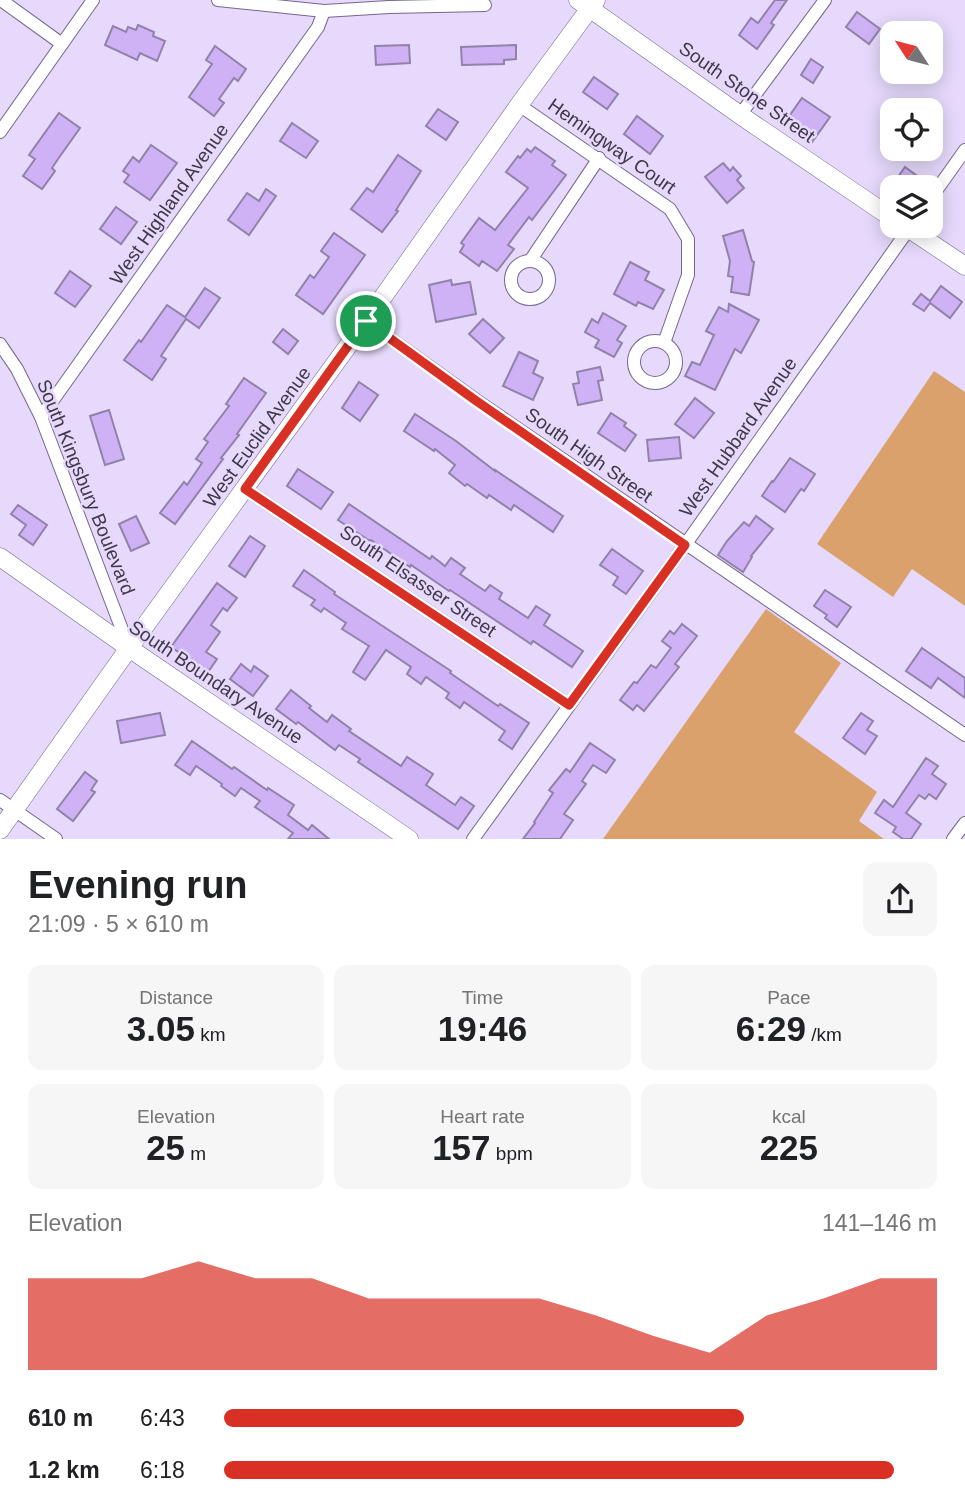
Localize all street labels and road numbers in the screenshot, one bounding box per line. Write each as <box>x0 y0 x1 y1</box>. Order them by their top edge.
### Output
street label: South Stone Street <box>675 37 819 147</box>
street label: Hemingway Court <box>544 94 680 198</box>
street label: West Highland Avenue <box>105 120 233 288</box>
street label: West Hubbard Avenue <box>675 353 801 521</box>
street label: West Euclid Avenue <box>199 363 315 511</box>
street label: South Kingsbury Boulevard <box>33 376 139 598</box>
street label: South High Street <box>522 403 657 507</box>
street label: South Elsasser Street <box>336 521 501 641</box>
street label: South Boundary Avenue <box>125 616 307 748</box>

